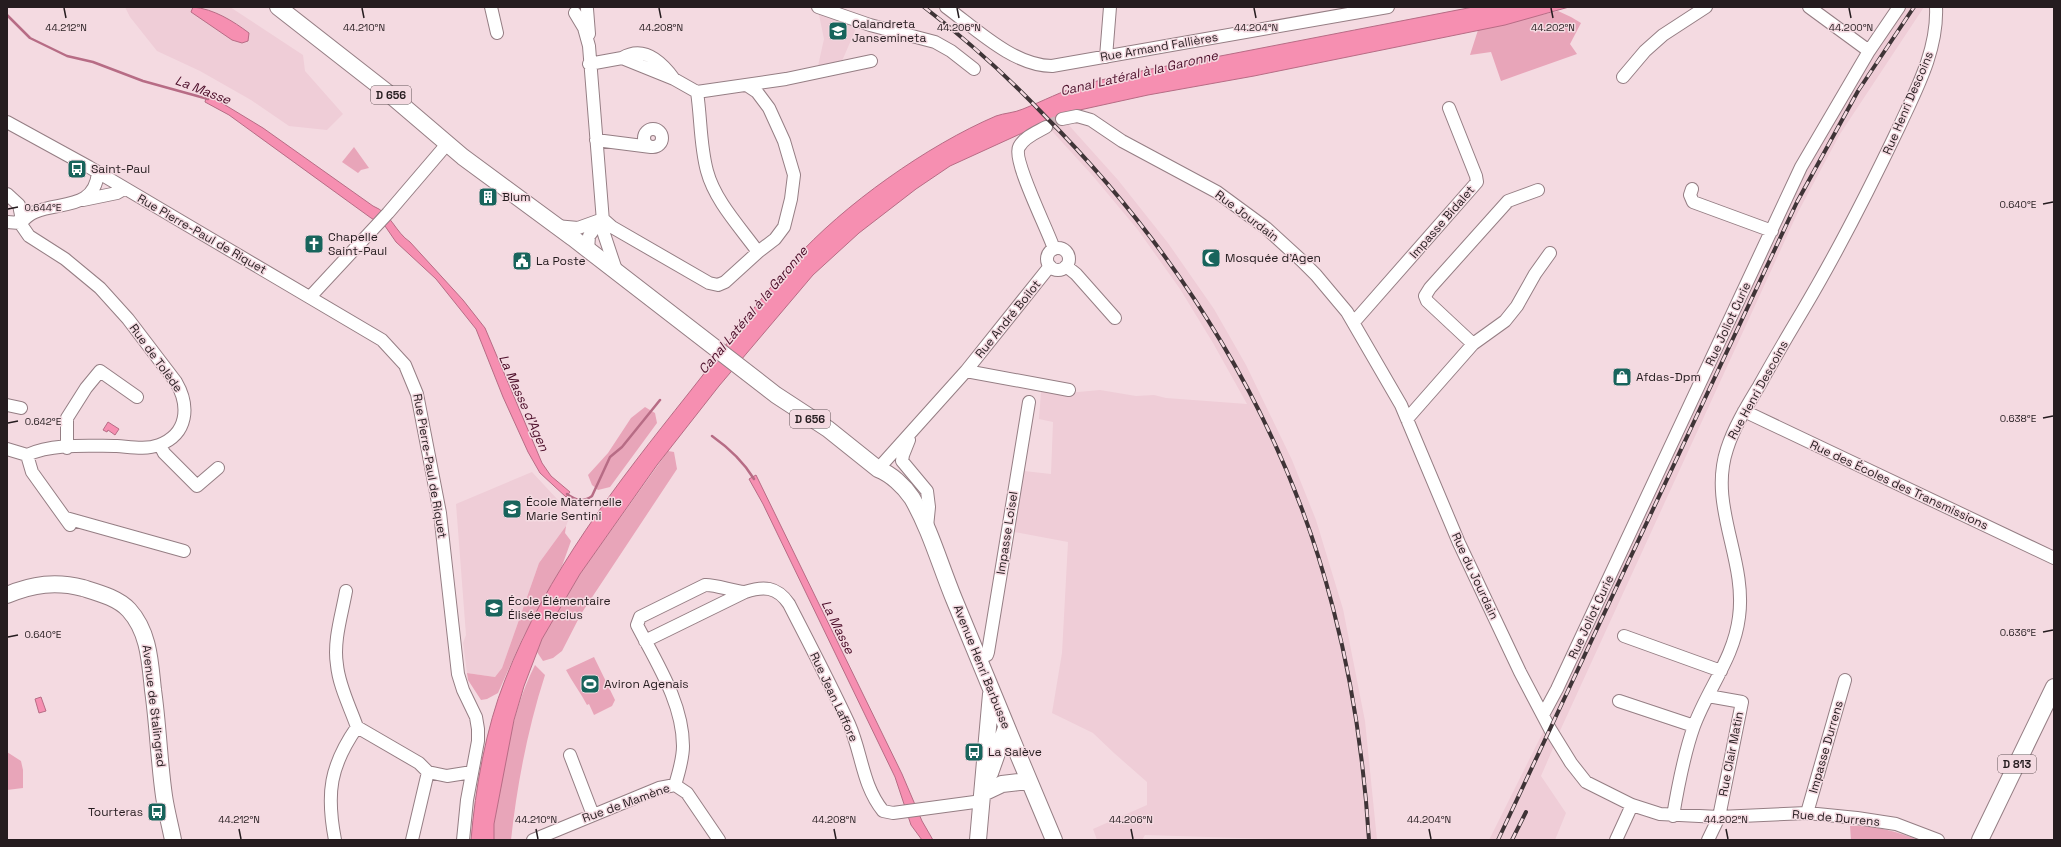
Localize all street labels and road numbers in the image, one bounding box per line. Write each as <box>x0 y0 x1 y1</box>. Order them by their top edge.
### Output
street label: Rue Armand Fallières <box>1099 29 1219 65</box>
street label: Rue Henri Descoins <box>1879 49 1937 157</box>
road number: D 656 <box>371 86 411 104</box>
street label: Impasse Bidalet <box>1406 182 1478 262</box>
street label: Rue Jourdain <box>1212 187 1282 245</box>
street label: Rue Pierre-Paul de Riquet <box>134 190 270 278</box>
street label: Rue André Boilot <box>972 277 1044 361</box>
street label: Rue Joliot Curie <box>1702 280 1754 368</box>
street label: Rue de Tolède <box>126 321 186 395</box>
street label: Rue Henri Descoins <box>1724 338 1792 442</box>
street label: Rue Pierre-Paul de Riquet <box>409 392 451 540</box>
road number: D 656 <box>790 410 830 428</box>
street label: Rue des Écoles des Transmissions <box>1807 437 1991 533</box>
street label: Impasse Loisel <box>993 490 1021 576</box>
street label: Rue du Jourdain <box>1448 530 1502 622</box>
street label: Rue Joliot Curie <box>1565 573 1617 661</box>
street label: Avenue Henri Barbusse <box>950 603 1014 731</box>
street label: Avenue de Stalingrad <box>139 644 169 768</box>
street label: Rue Jean Laffore <box>806 650 862 744</box>
street label: Impasse Durrens <box>1805 699 1847 795</box>
street label: Rue Clair Matin <box>1715 710 1747 798</box>
road number: D 813 <box>1998 755 2036 773</box>
street label: Rue de Mamène <box>580 780 672 826</box>
street label: Rue de Durrens <box>1792 806 1880 830</box>

